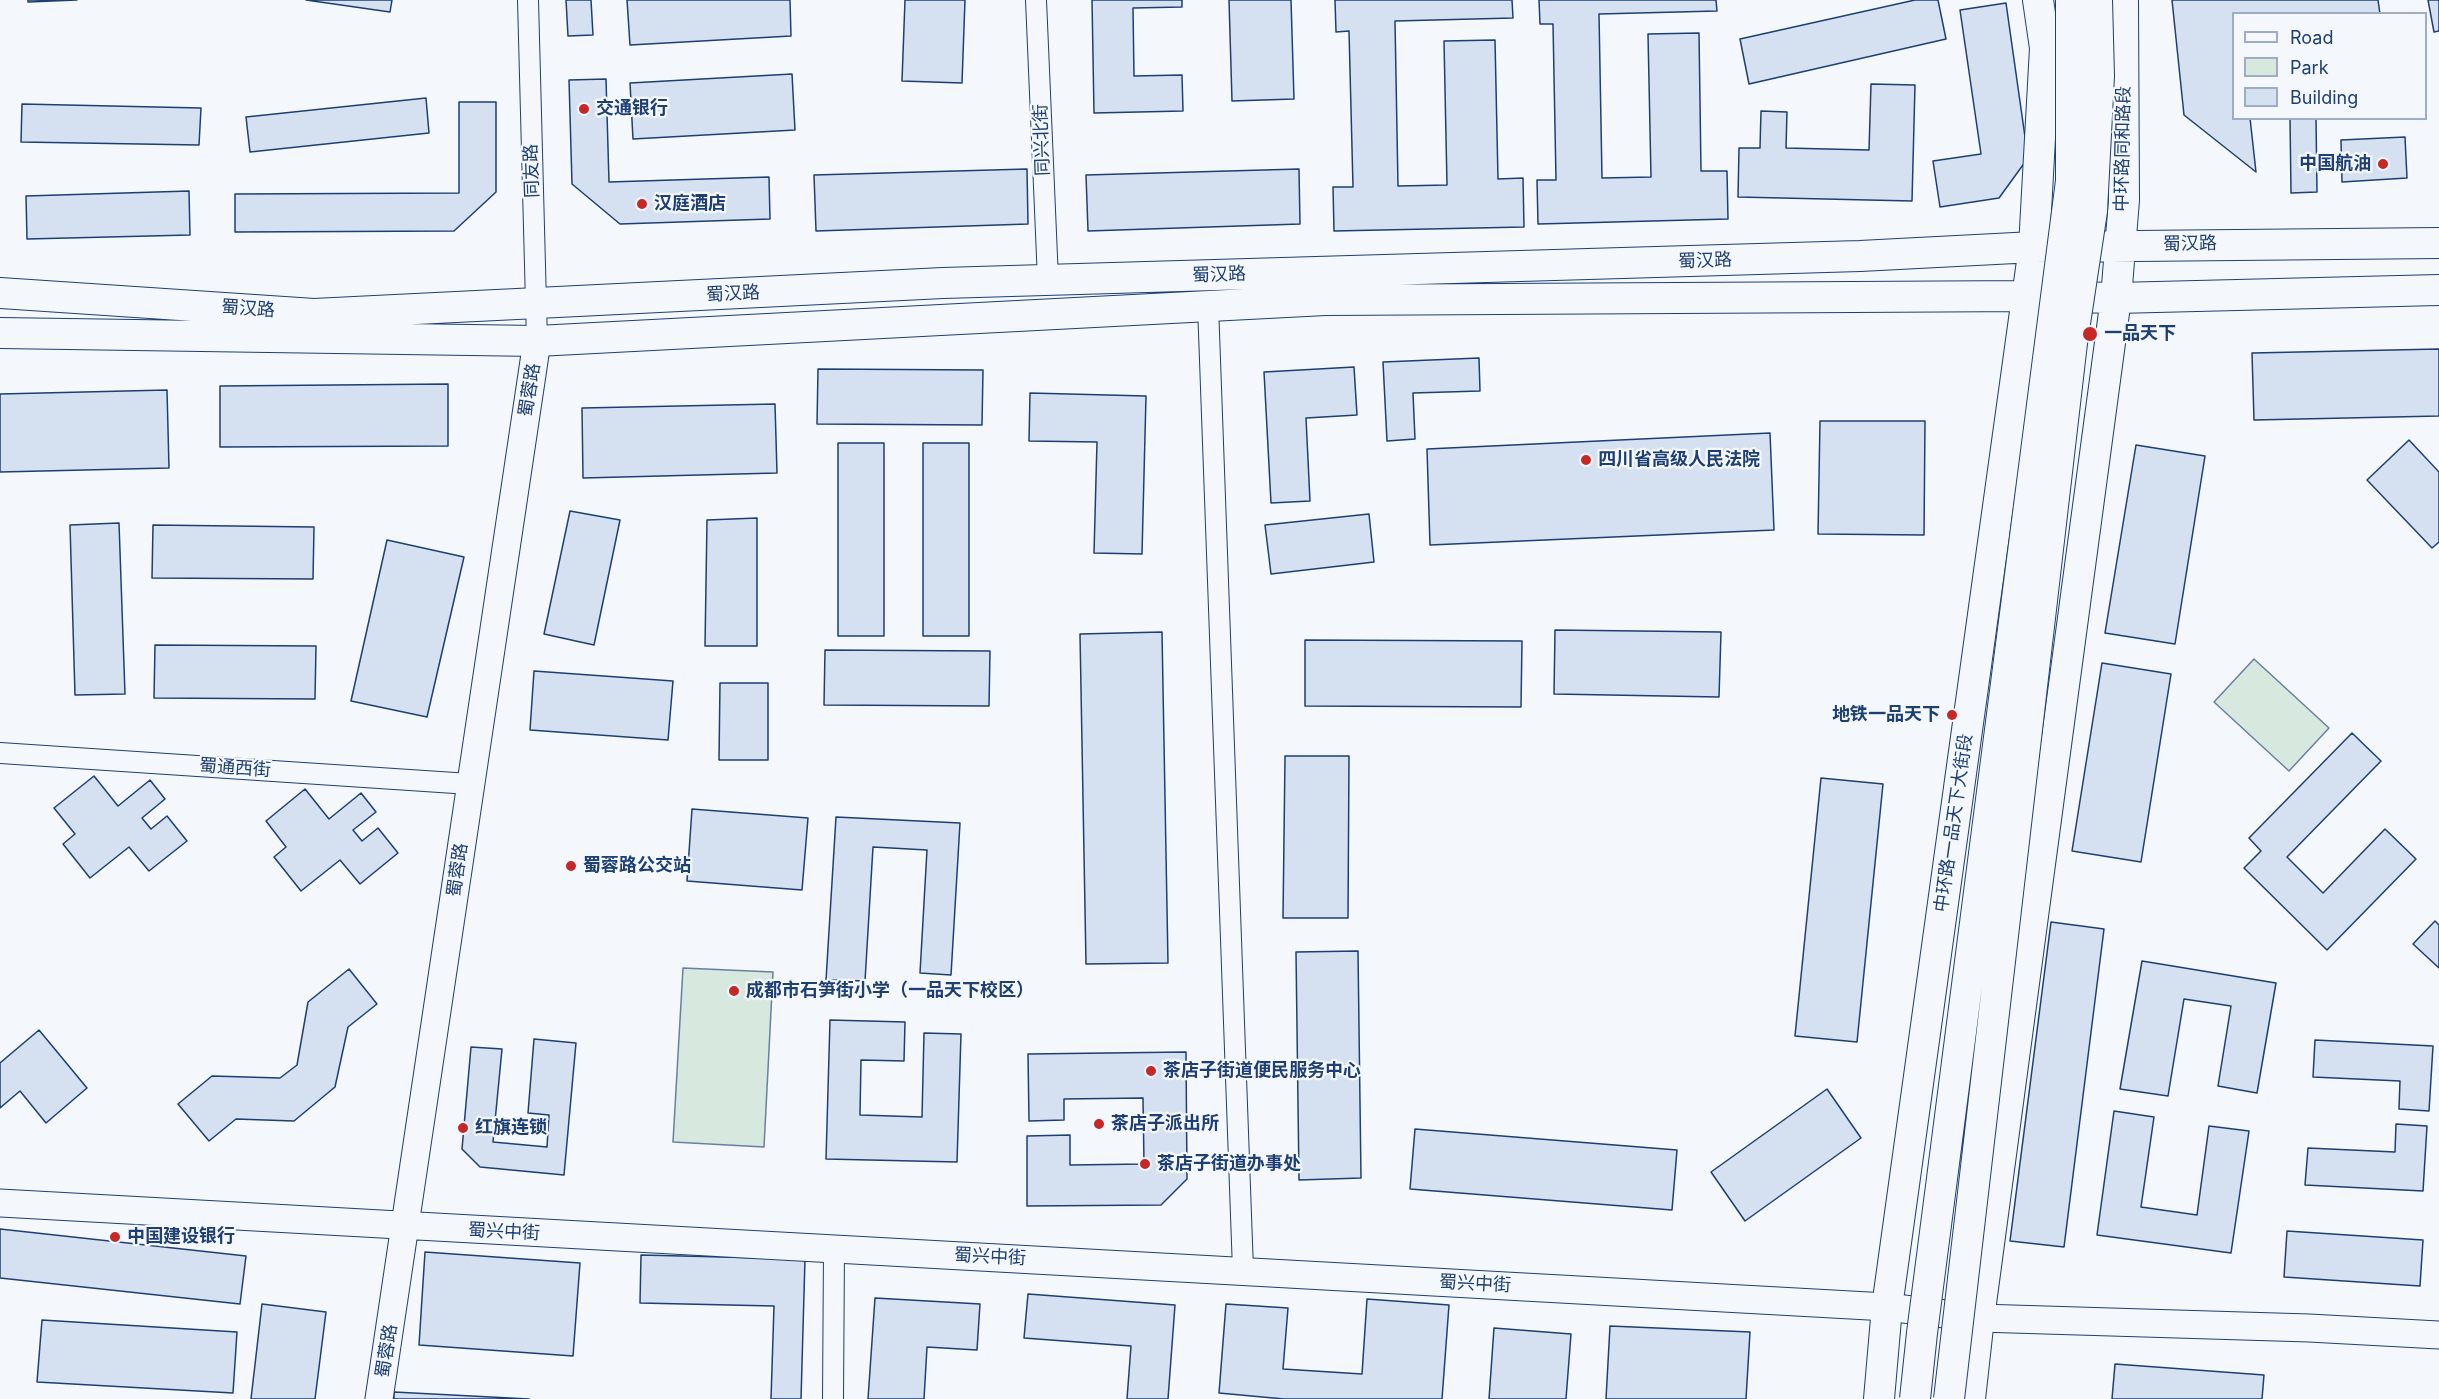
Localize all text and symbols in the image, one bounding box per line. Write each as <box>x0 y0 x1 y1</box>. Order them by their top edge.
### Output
legend <box>2232 12 2427 120</box>
text: Road <box>2290 27 2333 48</box>
text: Park <box>2290 57 2329 78</box>
street label: 中环路同和路段 <box>2111 86 2135 212</box>
text: Building <box>2290 87 2358 108</box>
place label: 交通银行 <box>596 98 668 120</box>
marker: 交通银行 <box>577 102 591 116</box>
street label: 同兴北街 <box>1030 104 1054 176</box>
street label: 同友路 <box>520 144 544 198</box>
place label: 中国航油 <box>2299 153 2371 175</box>
marker: 中国航油 <box>2376 157 2390 171</box>
place label: 汉庭酒店 <box>654 193 726 215</box>
marker: 汉庭酒店 <box>635 197 649 211</box>
street label: 蜀汉路 <box>2163 233 2217 255</box>
street label: 蜀汉路 <box>1678 249 1732 273</box>
street label: 蜀汉路 <box>1192 263 1246 287</box>
street label: 蜀汉路 <box>705 282 761 306</box>
street label: 蜀汉路 <box>220 296 276 322</box>
place label: 一品天下 <box>2104 323 2176 345</box>
marker: 一品天下 <box>2081 325 2099 343</box>
street label: 蜀蓉路 <box>515 362 545 418</box>
place label: 四川省高级人民法院 <box>1598 449 1760 471</box>
marker: 四川省高级人民法院 <box>1579 453 1593 467</box>
place label: 地铁一品天下 <box>1832 704 1940 726</box>
marker: 地铁一品天下 <box>1945 708 1959 722</box>
street label: 中环路一品天下大街段 <box>1931 732 1977 914</box>
street label: 蜀通西街 <box>198 755 272 781</box>
street label: 蜀蓉路 <box>444 842 472 898</box>
place label: 蜀蓉路公交站 <box>583 855 691 877</box>
marker: 蜀蓉路公交站 <box>564 859 578 873</box>
place label: 成都市石笋街小学（一品天下校区） <box>746 980 1034 1002</box>
marker: 成都市石笋街小学（一品天下校区） <box>727 984 741 998</box>
place label: 茶店子街道便民服务中心 <box>1163 1060 1361 1082</box>
marker: 茶店子街道便民服务中心 <box>1144 1064 1158 1078</box>
place label: 茶店子派出所 <box>1111 1113 1219 1135</box>
place label: 红旗连锁 <box>475 1117 547 1139</box>
marker: 茶店子派出所 <box>1092 1117 1106 1131</box>
marker: 红旗连锁 <box>456 1121 470 1135</box>
place label: 茶店子街道办事处 <box>1157 1153 1301 1175</box>
marker: 茶店子街道办事处 <box>1138 1157 1152 1171</box>
street label: 蜀兴中街 <box>467 1219 541 1245</box>
place label: 中国建设银行 <box>127 1226 235 1248</box>
marker: 中国建设银行 <box>108 1230 122 1244</box>
street label: 蜀兴中街 <box>953 1244 1027 1270</box>
street label: 蜀兴中街 <box>1438 1271 1512 1297</box>
street label: 蜀蓉路 <box>372 1323 402 1379</box>

